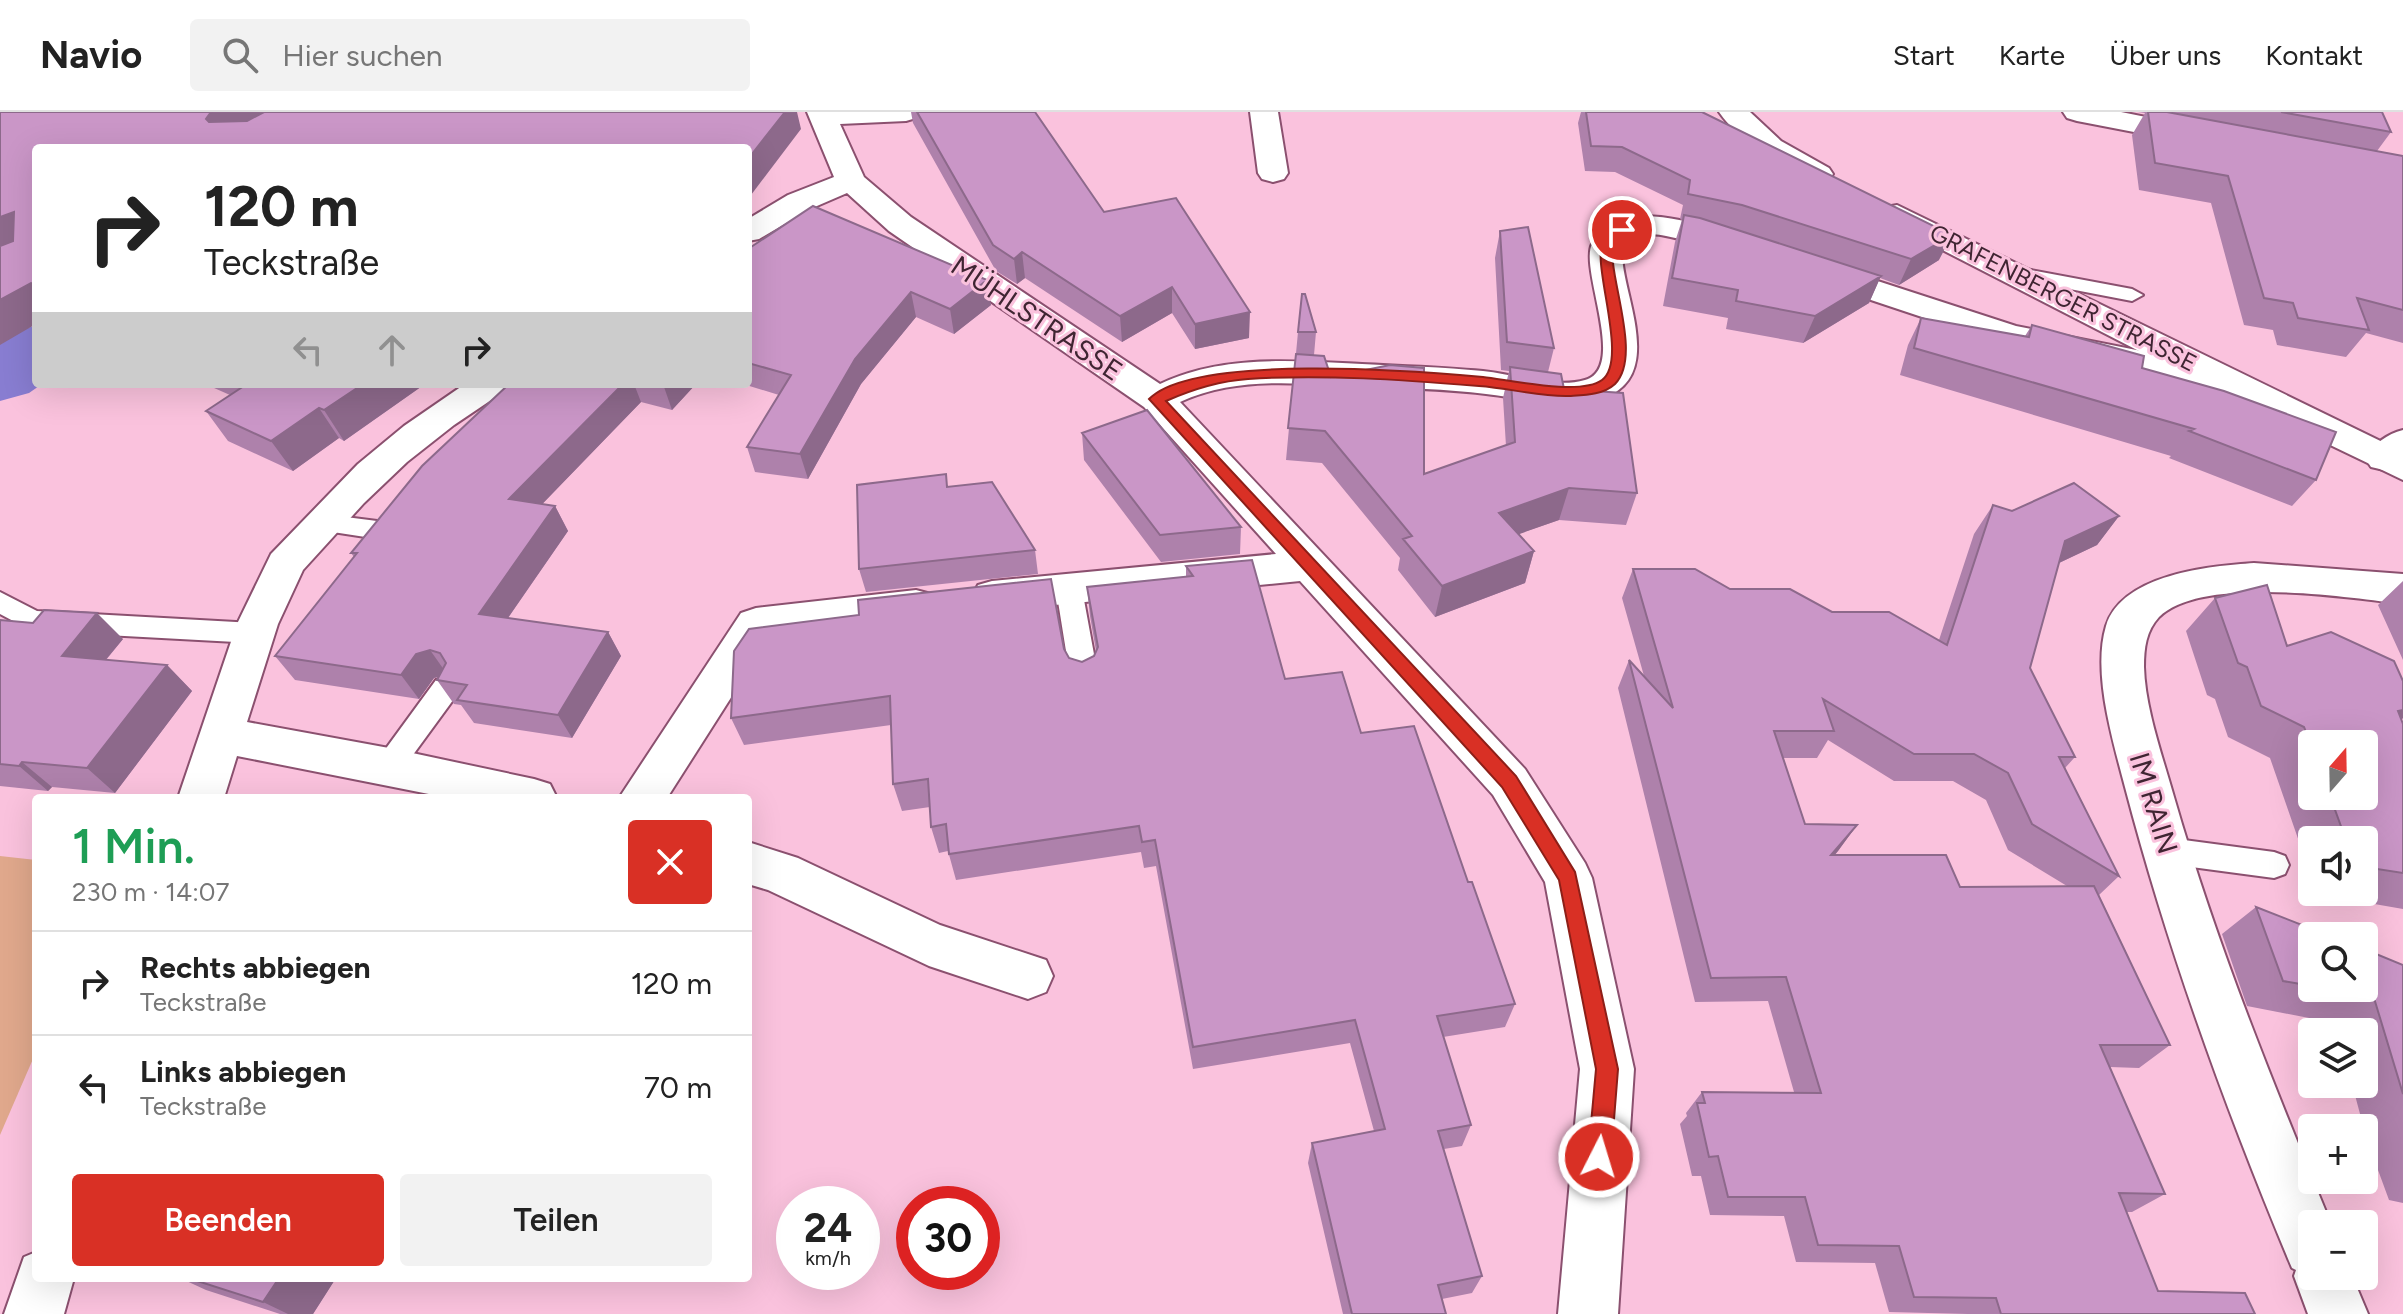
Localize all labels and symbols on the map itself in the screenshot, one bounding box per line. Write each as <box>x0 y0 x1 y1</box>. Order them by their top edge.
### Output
pin <box>1588 196 1656 264</box>
street label: GRAFENBERGER STRASSE <box>1925 218 2202 378</box>
street label: MÜHLSTRASSE <box>945 248 1129 388</box>
north arrow <box>2298 730 2378 810</box>
street label: IM RAIN <box>2123 748 2185 858</box>
position arrow <box>1557 1115 1641 1199</box>
speed limit sign: 30 <box>896 1186 1000 1290</box>

